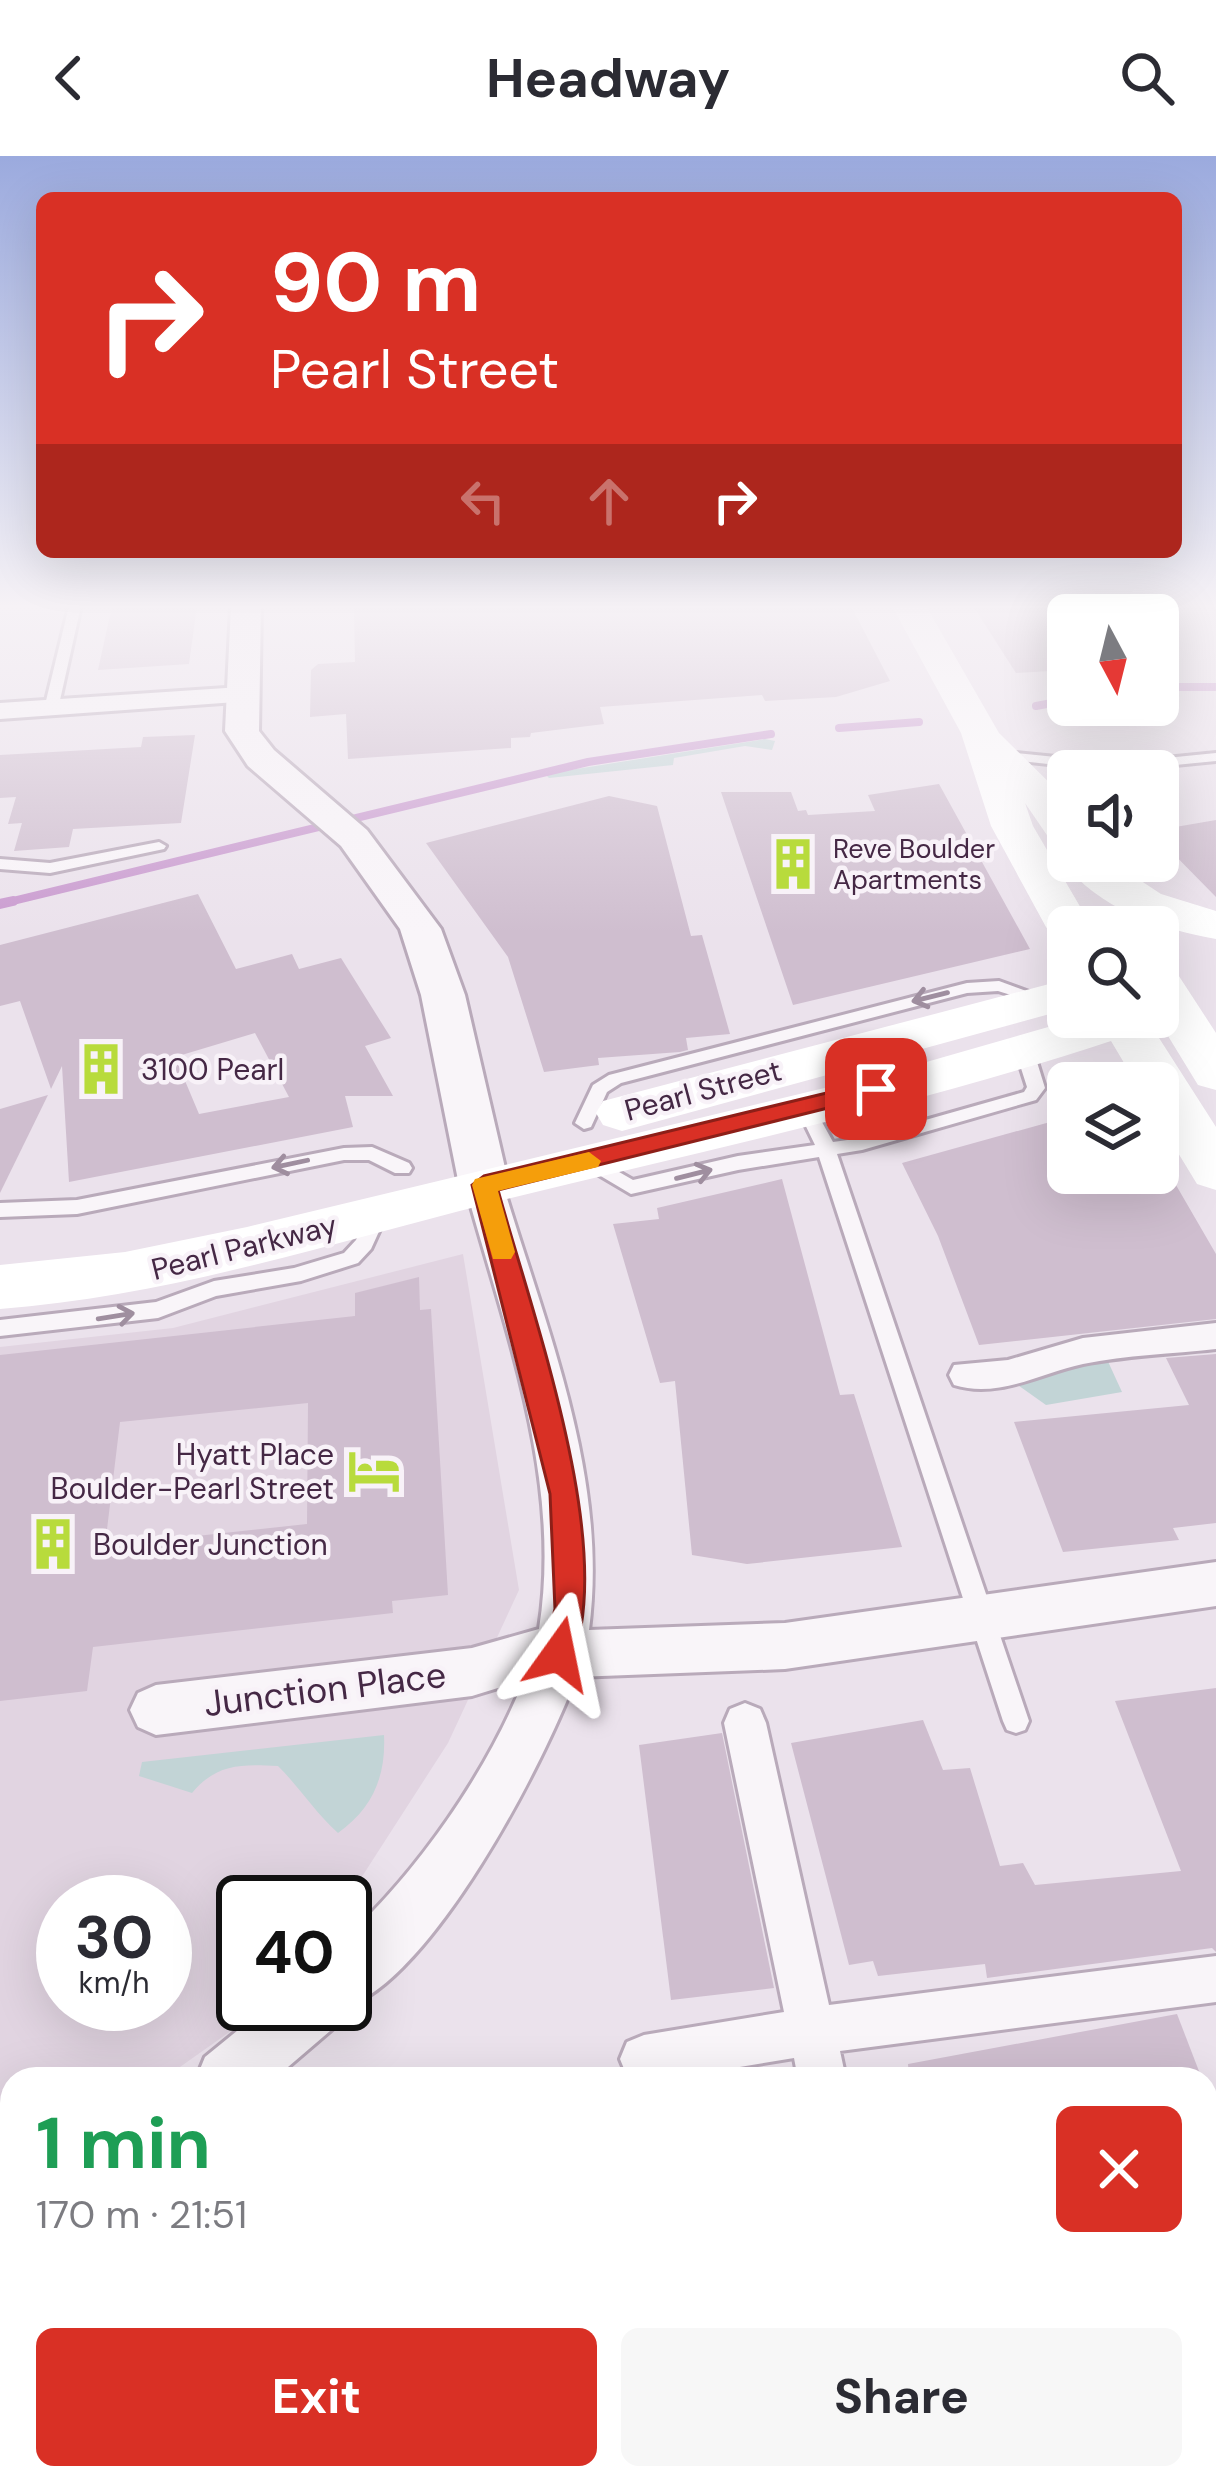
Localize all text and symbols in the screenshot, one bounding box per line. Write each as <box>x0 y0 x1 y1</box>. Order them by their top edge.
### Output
text: Headway <box>486 43 730 114</box>
icon: back <box>36 45 102 111</box>
icon: search <box>1114 45 1180 111</box>
text: 90 m <box>270 228 481 337</box>
icon: right <box>72 240 228 396</box>
text: Pearl Street <box>270 334 559 405</box>
icon: left <box>450 468 516 534</box>
icon: ahead <box>576 468 642 534</box>
icon: right <box>702 468 768 534</box>
north arrow <box>1047 594 1179 726</box>
map controls <box>1047 594 1179 1194</box>
button: sound <box>1047 750 1179 882</box>
place label: Reve Boulder Apartments <box>833 831 995 897</box>
building icon: Reve Boulder Apartments <box>764 835 822 893</box>
button: search <box>1047 906 1179 1038</box>
one-way arrow <box>912 987 950 1009</box>
pin <box>825 1038 927 1140</box>
building icon: 3100 Pearl <box>72 1040 130 1098</box>
place label: 3100 Pearl <box>141 1050 284 1089</box>
street label: Pearl Street <box>620 1050 786 1130</box>
icon: arrive <box>843 1056 909 1122</box>
button: layers <box>1047 1062 1179 1194</box>
one-way arrow <box>271 1154 309 1177</box>
one-way arrow <box>675 1162 713 1184</box>
street label: Pearl Parkway <box>147 1205 341 1289</box>
one-way arrow <box>96 1304 135 1327</box>
place label: Hyatt Place Boulder-Pearl Street <box>50 1435 334 1508</box>
hotel icon: Hyatt Place Boulder-Pearl Street <box>345 1442 403 1500</box>
building icon: Boulder Junction <box>24 1515 82 1573</box>
place label: Boulder Junction <box>93 1525 328 1564</box>
position arrow <box>496 1591 622 1717</box>
street label: Junction Place <box>201 1651 449 1727</box>
speed limit sign: 40 <box>216 1875 372 2031</box>
text: 30 <box>75 1898 153 1977</box>
text: km/h <box>79 1963 149 2002</box>
text: 1 min <box>36 2097 211 2190</box>
button: close <box>1056 2106 1182 2232</box>
text: 170 m · 21:51 <box>36 2189 247 2240</box>
button: Exit <box>36 2328 597 2466</box>
button: Share <box>621 2328 1182 2466</box>

